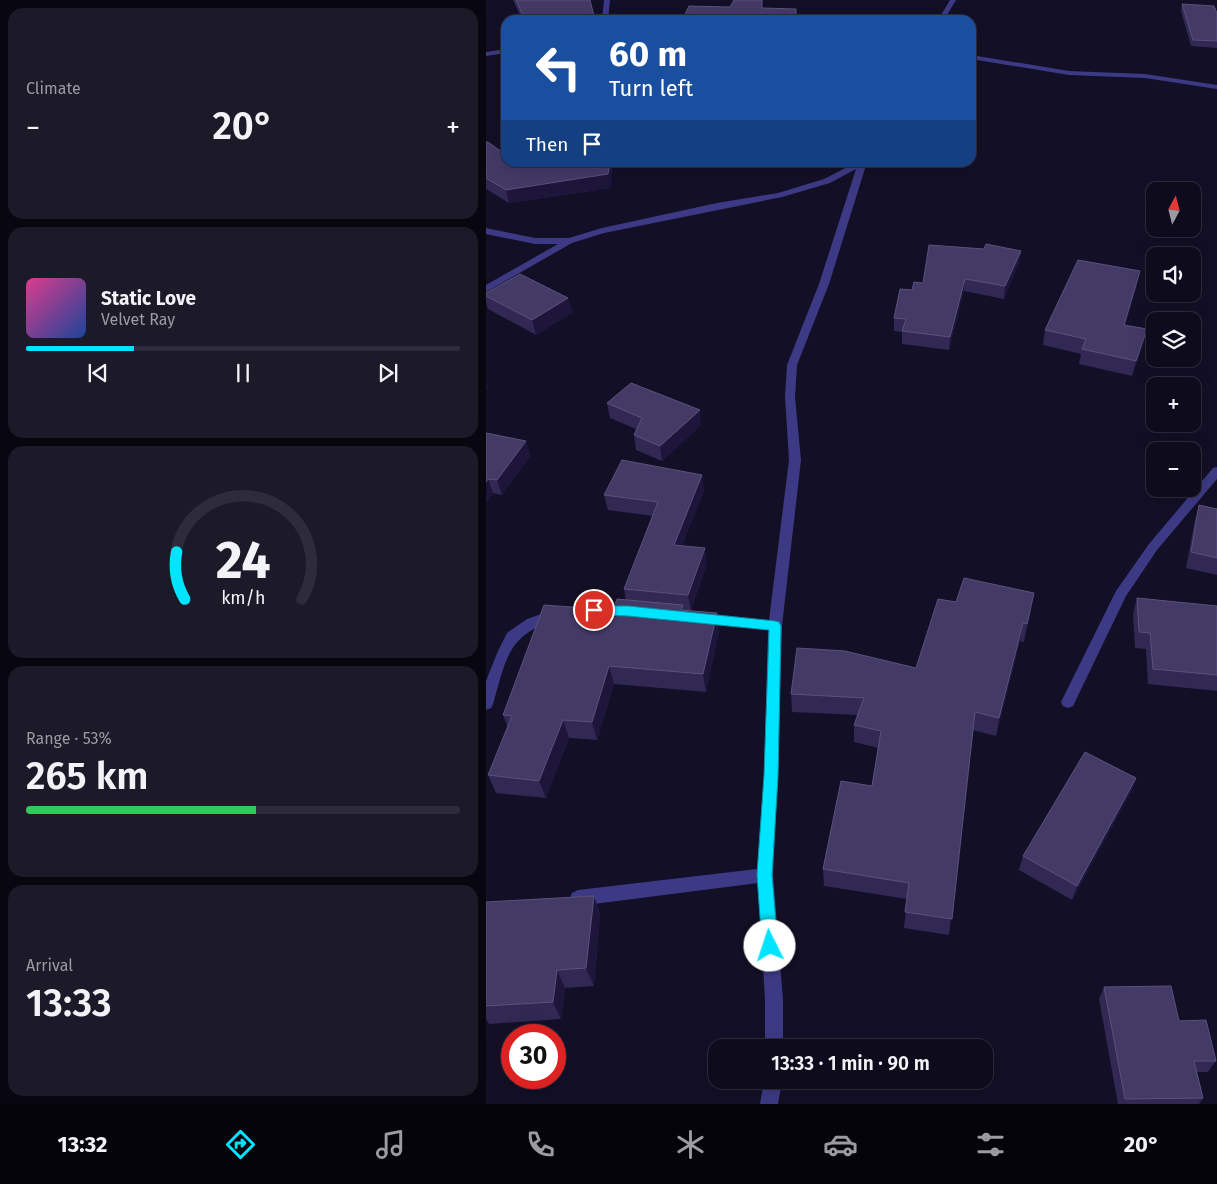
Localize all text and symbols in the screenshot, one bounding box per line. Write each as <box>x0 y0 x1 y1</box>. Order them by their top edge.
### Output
text: 60 m <box>609 33 687 75</box>
icon: left <box>526 35 591 100</box>
text: Turn left <box>609 75 693 102</box>
text: Climate <box>26 79 81 98</box>
text: 20° <box>212 103 274 149</box>
text: − <box>26 111 40 144</box>
text: + <box>446 111 460 144</box>
icon: arrive <box>578 130 606 158</box>
text: Then <box>526 133 568 156</box>
north arrow <box>1146 182 1201 238</box>
map controls <box>1146 182 1201 497</box>
button: sound <box>1146 247 1201 302</box>
text: Static Love <box>101 287 196 310</box>
text: Velvet Ray <box>101 310 175 329</box>
button: layers <box>1146 312 1201 367</box>
icon: previous <box>84 359 112 387</box>
icon: pause <box>229 359 257 387</box>
icon: next <box>374 359 402 387</box>
button: + <box>1146 377 1201 432</box>
button: − <box>1146 442 1201 497</box>
text: 24 <box>216 529 270 592</box>
text: km/h <box>221 587 265 609</box>
pin <box>573 589 615 631</box>
icon: arrive <box>580 596 608 624</box>
text: Range · 53% <box>26 729 112 748</box>
text: 265 km <box>26 753 149 799</box>
position arrow <box>743 919 795 971</box>
text: Arrival <box>26 956 73 975</box>
text: 13:33 <box>26 980 112 1026</box>
speed limit sign: 30 <box>501 1024 566 1089</box>
text: 13:33 · 1 min · 90 m <box>771 1052 930 1075</box>
icon: directions <box>223 1127 258 1162</box>
icon: music <box>373 1127 408 1162</box>
icon: phone <box>523 1127 558 1162</box>
icon: climate <box>673 1127 708 1162</box>
icon: car <box>823 1127 858 1162</box>
icon: filters <box>973 1127 1008 1162</box>
text: 13:32 <box>58 1131 107 1158</box>
text: 20° <box>1124 1131 1159 1158</box>

